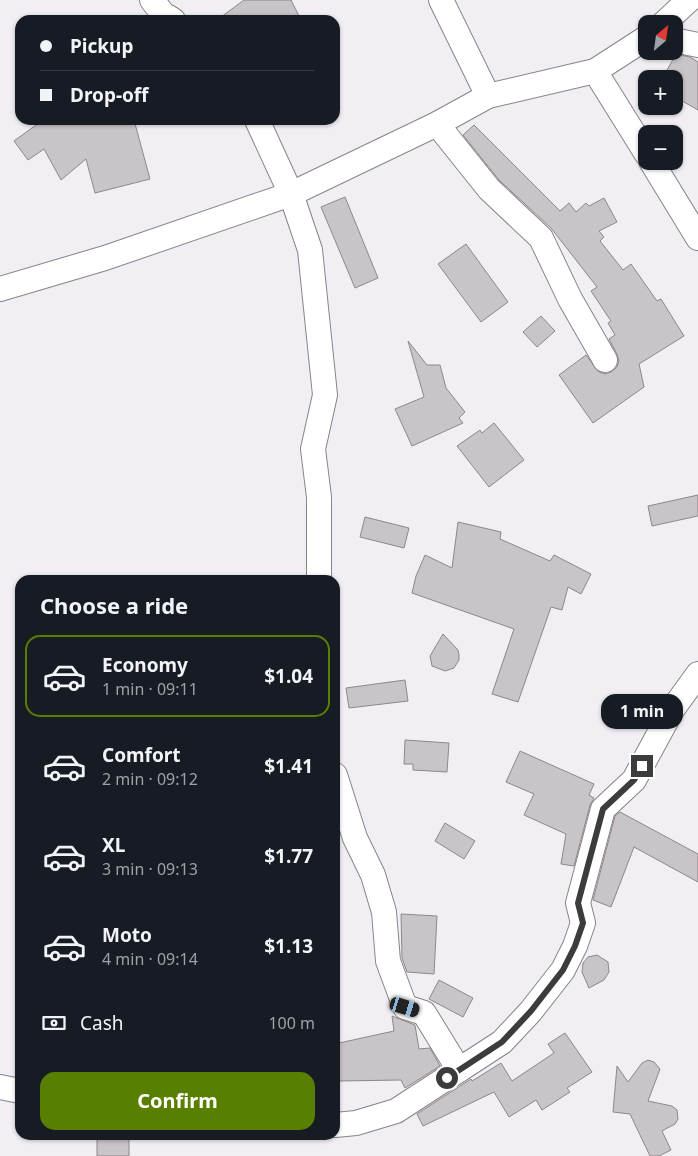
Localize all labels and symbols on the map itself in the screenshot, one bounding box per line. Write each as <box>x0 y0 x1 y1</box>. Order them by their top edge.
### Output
north arrow <box>638 15 682 60</box>
callout: 1 min <box>601 694 683 728</box>
route end <box>631 755 653 777</box>
car <box>388 995 421 1019</box>
route start <box>436 1067 458 1089</box>

